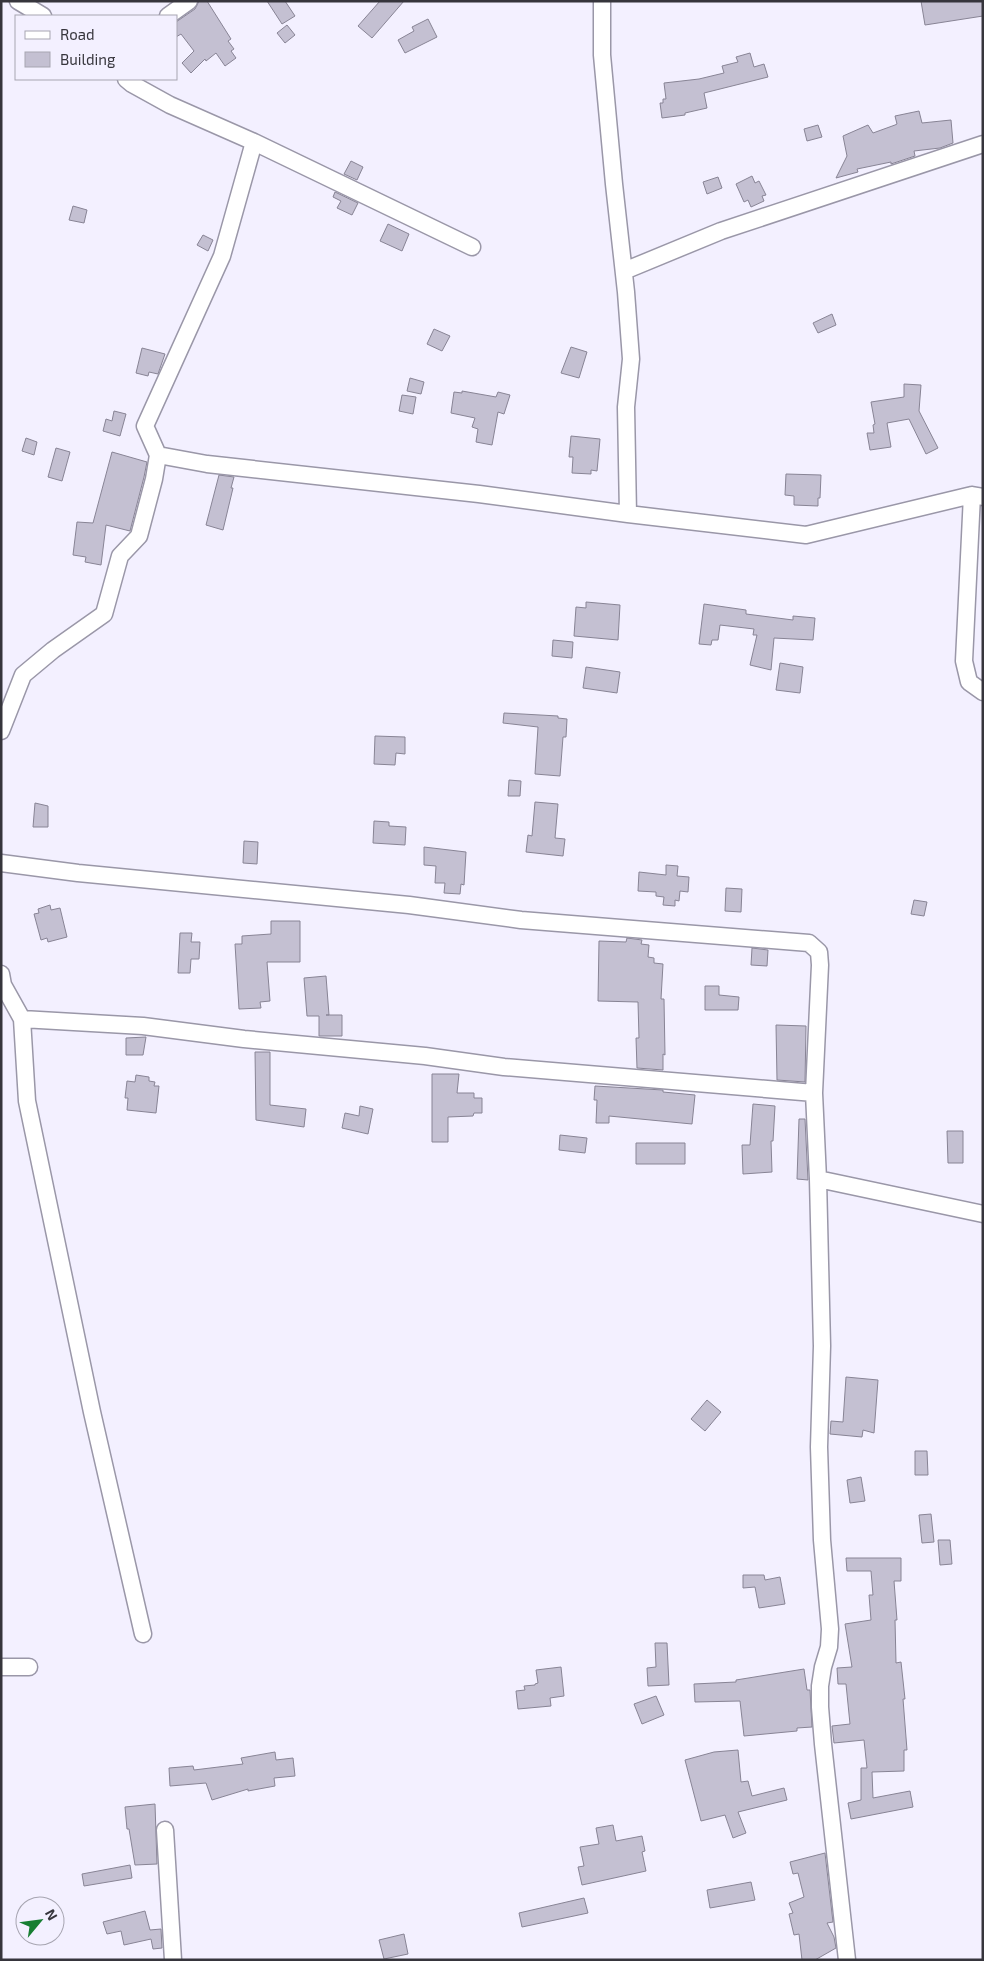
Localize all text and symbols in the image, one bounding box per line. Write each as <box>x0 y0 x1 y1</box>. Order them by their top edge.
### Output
legend <box>15 15 178 80</box>
text: Road <box>60 25 95 43</box>
text: Building <box>60 50 116 68</box>
north arrow <box>15 1896 65 1946</box>
text: N <box>42 1906 62 1923</box>

